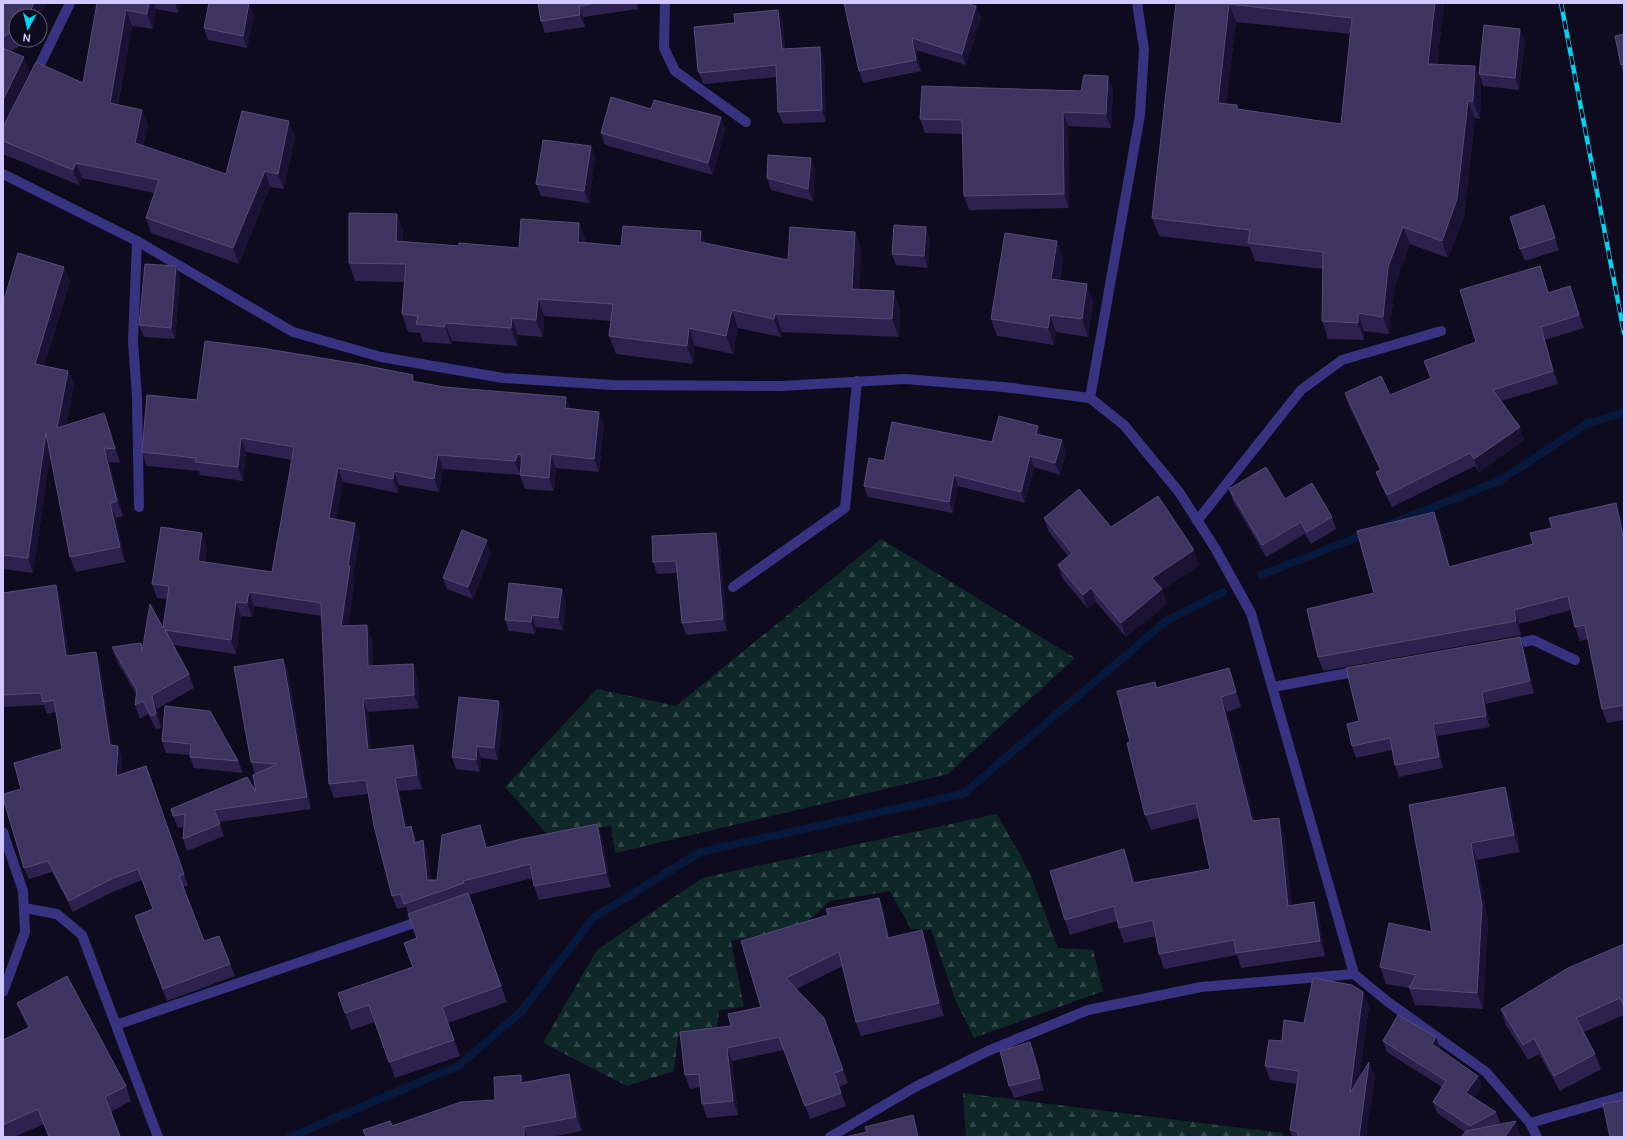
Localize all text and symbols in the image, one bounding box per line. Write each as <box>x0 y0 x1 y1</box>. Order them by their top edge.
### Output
north arrow <box>8 8 48 48</box>
text: N <box>22 31 32 44</box>

